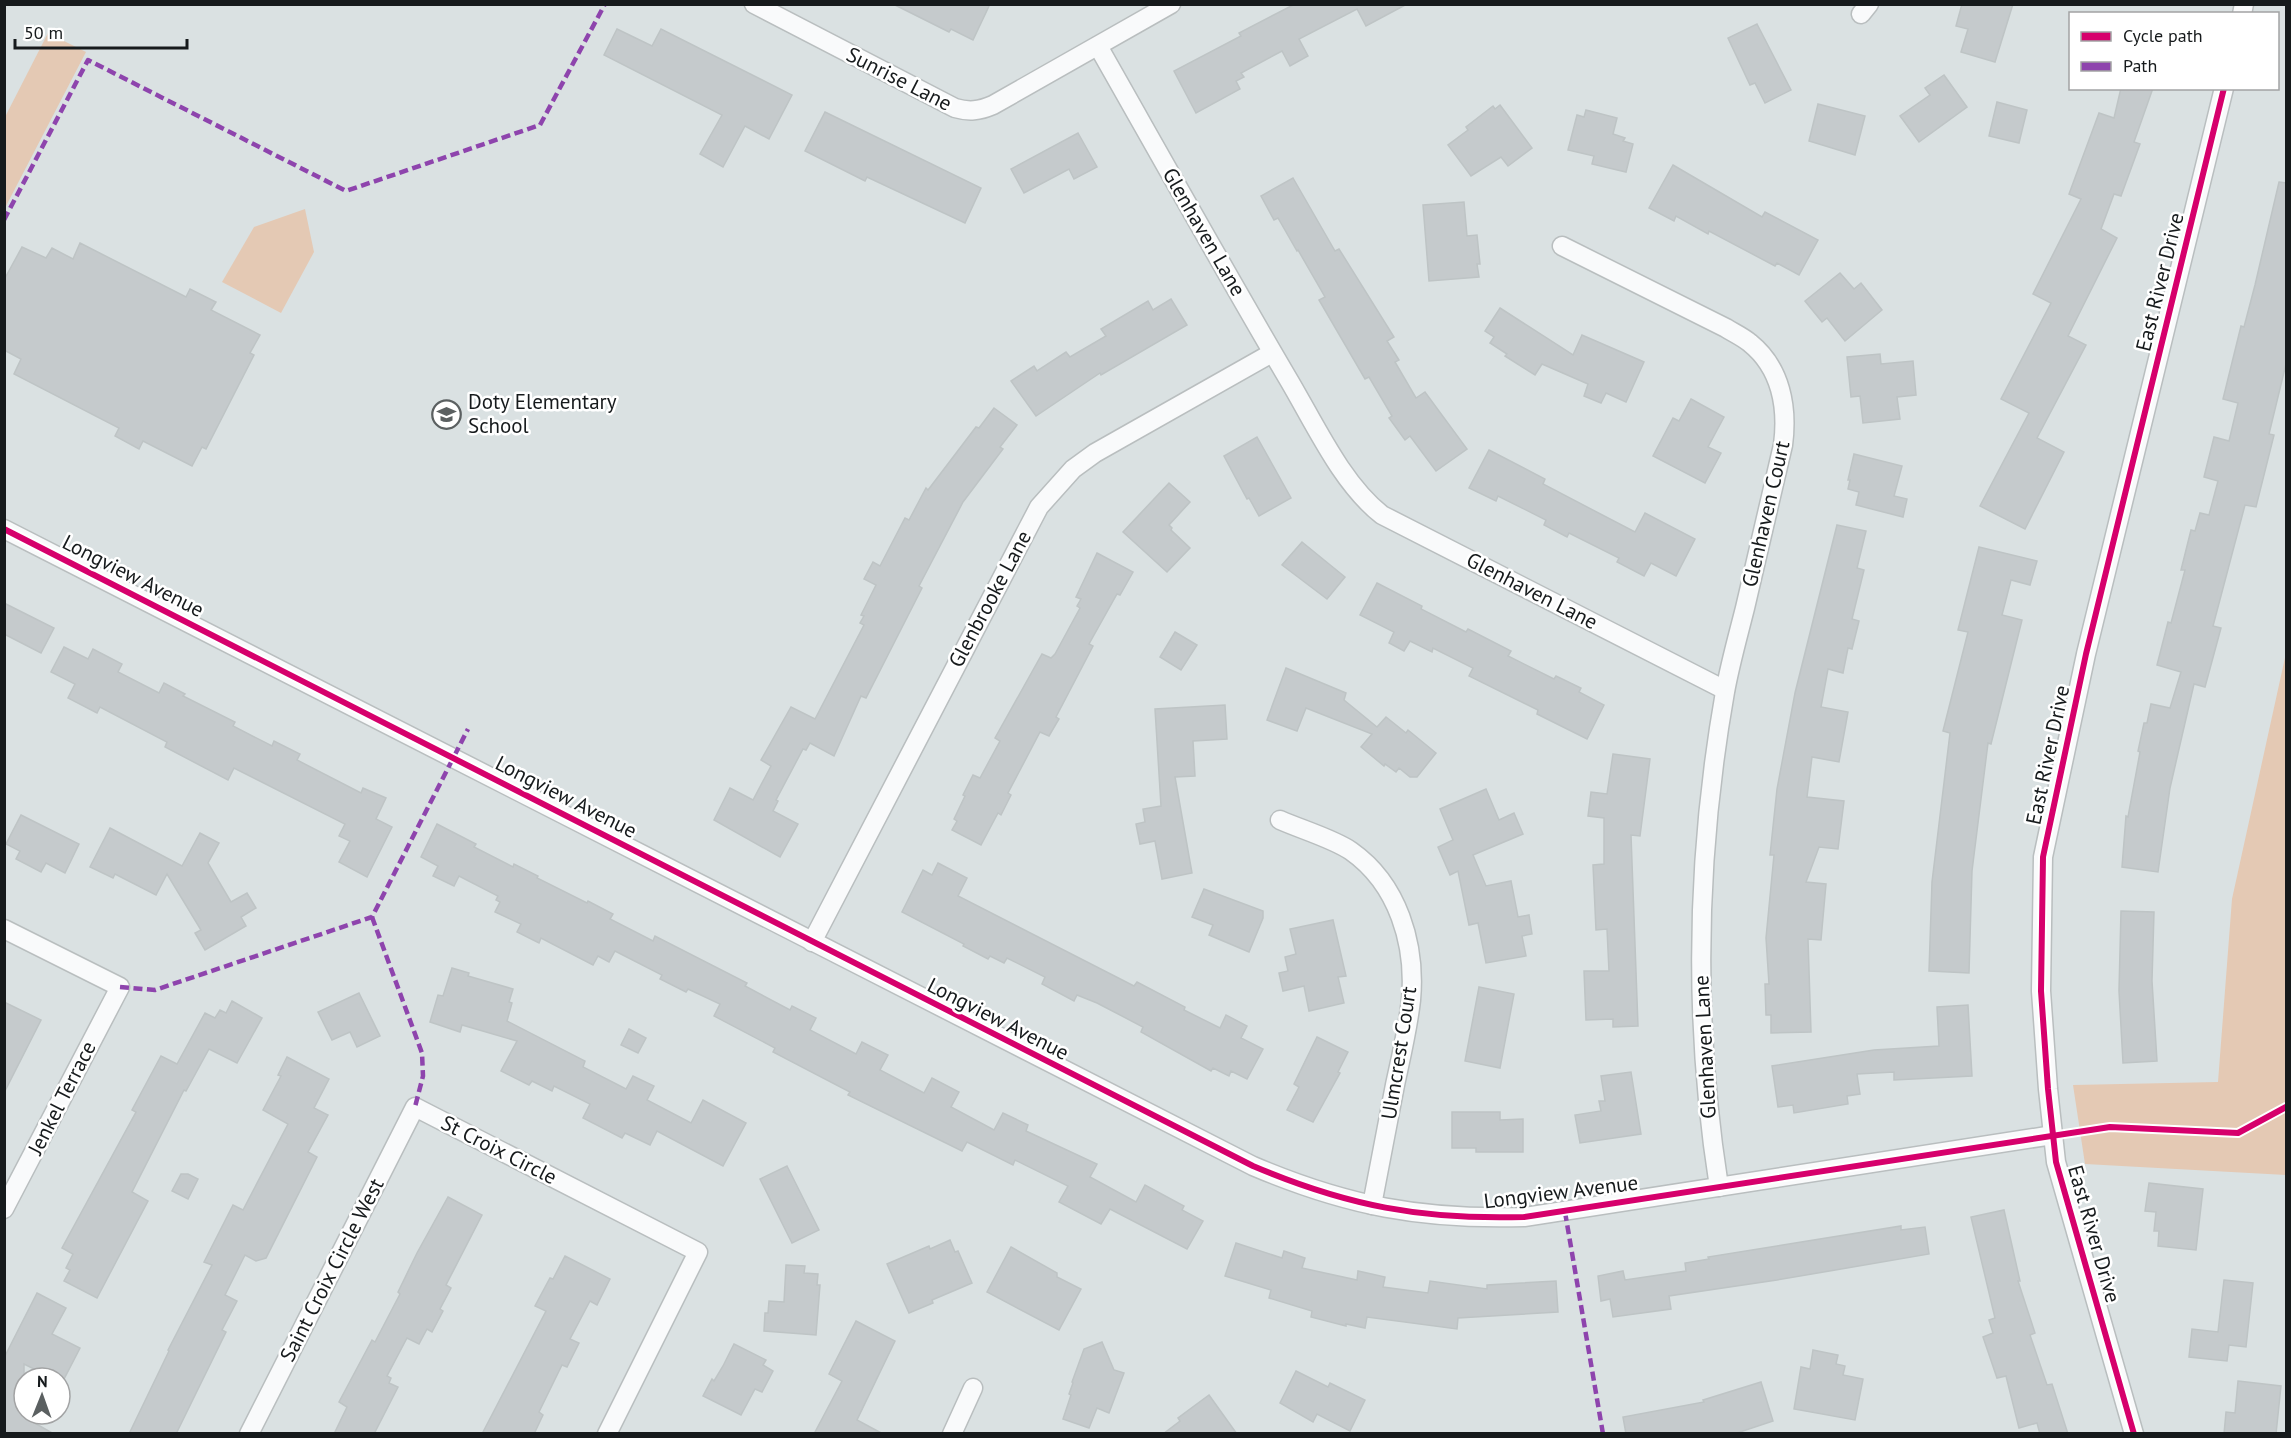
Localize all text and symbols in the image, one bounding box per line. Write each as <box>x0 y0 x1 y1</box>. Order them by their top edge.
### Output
scale bar <box>15 12 188 50</box>
legend <box>2069 12 2279 90</box>
text: 50 m <box>24 21 63 44</box>
text: Cycle path <box>2123 24 2203 47</box>
street label: Sunrise Lane <box>842 40 957 117</box>
text: Path <box>2123 54 2157 77</box>
street label: Glenhaven Lane <box>1157 163 1252 301</box>
street label: East River Drive <box>2129 210 2190 354</box>
place label: Doty Elementary School <box>468 388 617 439</box>
school or university icon: Doty Elementary School <box>431 398 463 430</box>
street label: Glenhaven Court <box>1736 438 1795 590</box>
street label: Glenbrooke Lane <box>942 526 1037 672</box>
street label: Longview Avenue <box>58 528 209 623</box>
street label: Glenhaven Lane <box>1462 546 1602 635</box>
street label: East River Drive <box>2020 683 2075 827</box>
street label: Longview Avenue <box>491 749 642 844</box>
street label: Longview Avenue <box>923 971 1074 1066</box>
street label: Glenhaven Lane <box>1687 975 1722 1119</box>
street label: Ulmcrest Court <box>1375 984 1422 1121</box>
street label: Jenkel Terrace <box>21 1036 102 1160</box>
street label: St Croix Circle <box>437 1109 562 1190</box>
street label: East River Drive <box>2062 1162 2127 1306</box>
street label: Longview Avenue <box>1482 1169 1640 1214</box>
street label: Saint Croix Circle West <box>274 1174 389 1366</box>
north arrow <box>12 1366 72 1426</box>
text: N <box>37 1371 48 1391</box>

